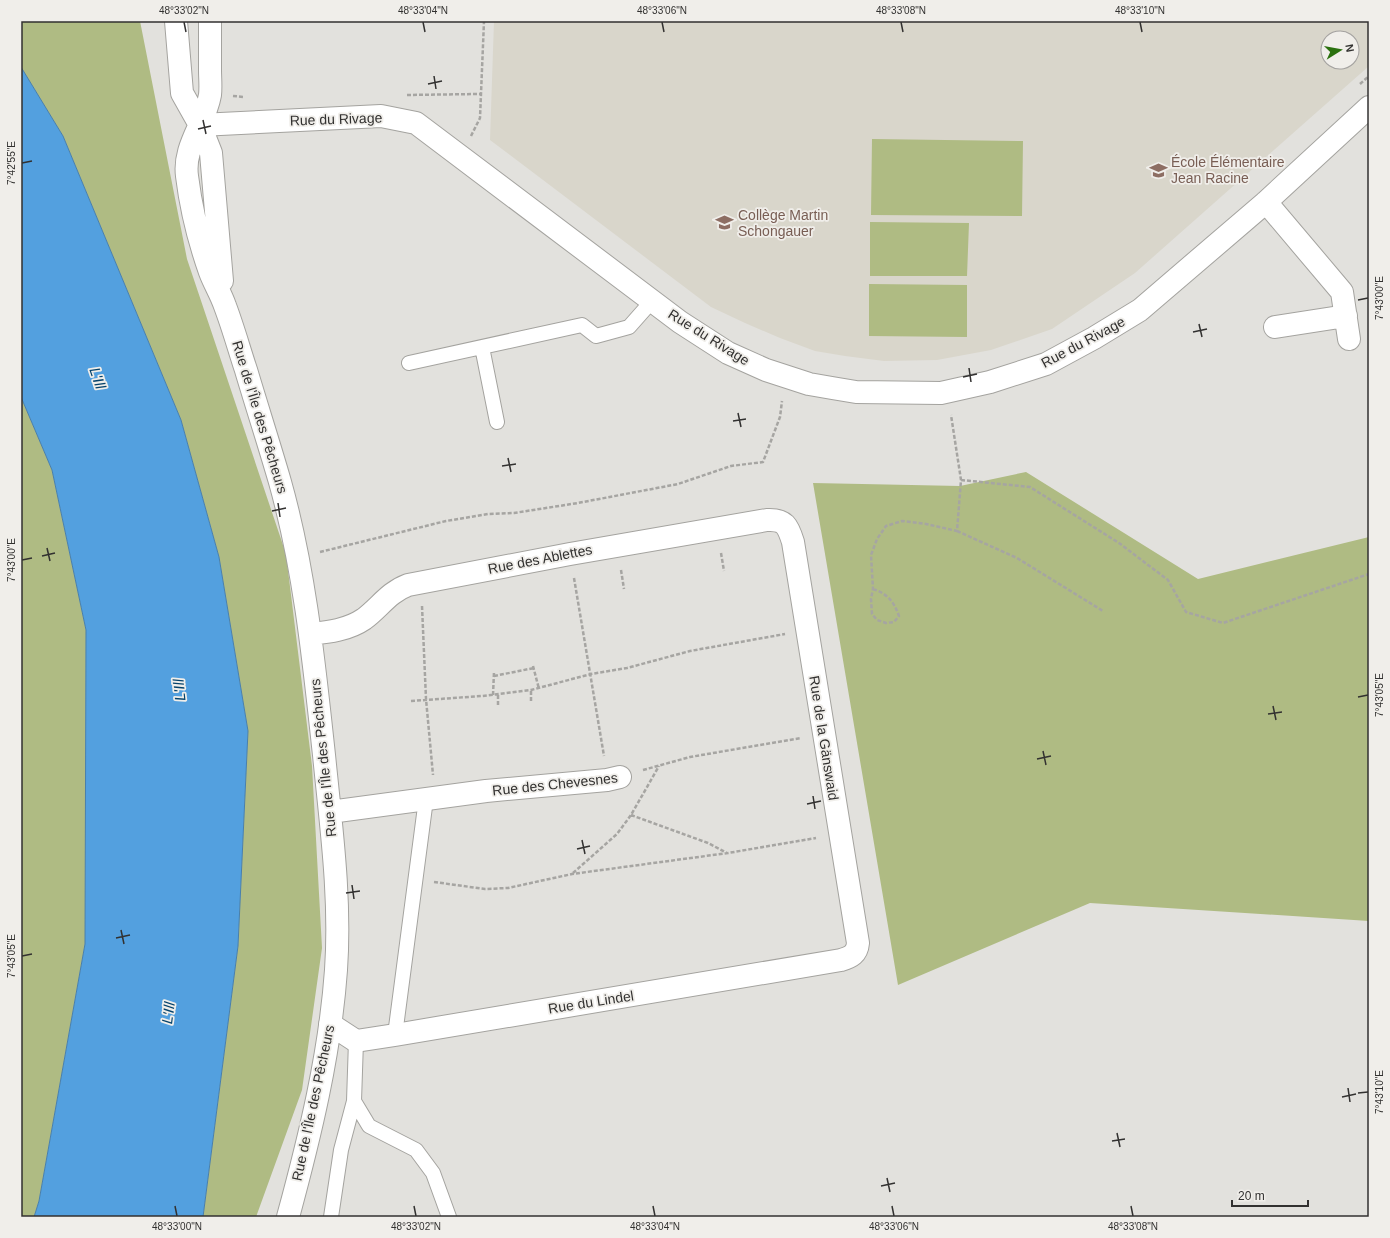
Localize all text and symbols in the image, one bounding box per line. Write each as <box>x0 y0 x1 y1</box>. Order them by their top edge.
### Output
text: 48°33'02"N <box>159 5 209 16</box>
text: 48°33'04"N <box>398 5 448 16</box>
text: 48°33'06"N <box>637 5 687 16</box>
text: 48°33'08"N <box>876 5 926 16</box>
text: 48°33'10"N <box>1115 5 1165 16</box>
north arrow <box>1320 30 1360 70</box>
text: N <box>1343 43 1356 53</box>
street label: Rue du Rivage <box>289 109 383 129</box>
text: 7°42'55"E <box>6 141 17 185</box>
place label: École Élémentaire Jean Racine <box>1171 154 1285 186</box>
school or university icon: École Élémentaire Jean Racine <box>1148 160 1168 180</box>
place label: Collège Martin Schongauer <box>738 207 828 239</box>
school or university icon: Collège Martin Schongauer <box>715 213 735 233</box>
text: 7°43'00"E <box>1374 276 1385 320</box>
street label: Rue du Rivage <box>665 306 753 368</box>
street label: Rue du Rivage <box>1038 313 1128 371</box>
street label: Rue de l'Île des Pêcheurs <box>229 339 291 495</box>
water label: L'Ill <box>86 365 110 392</box>
text: 7°43'00"E <box>6 538 17 582</box>
street label: Rue des Ablettes <box>487 541 593 577</box>
text: 7°43'05"E <box>1374 673 1385 717</box>
street label: Rue de la Gänswaid <box>806 674 842 802</box>
water label: L'Ill <box>169 677 189 702</box>
street label: Rue de l'Île des Pêcheurs <box>307 678 339 838</box>
street label: Rue des Chevesnes <box>491 769 619 799</box>
text: 7°43'05"E <box>6 934 17 978</box>
street label: Rue du Lindel <box>547 987 635 1017</box>
water label: L'Ill <box>158 1000 178 1025</box>
street label: Rue de l'Île des Pêcheurs <box>289 1024 337 1182</box>
text: 7°43'10"E <box>1374 1070 1385 1114</box>
scale bar <box>1232 1182 1308 1208</box>
text: 20 m <box>1238 1189 1265 1203</box>
text: 48°33'00"N <box>152 1221 202 1232</box>
text: 48°33'02"N <box>391 1221 441 1232</box>
text: 48°33'04"N <box>630 1221 680 1232</box>
text: 48°33'06"N <box>869 1221 919 1232</box>
text: 48°33'08"N <box>1108 1221 1158 1232</box>

